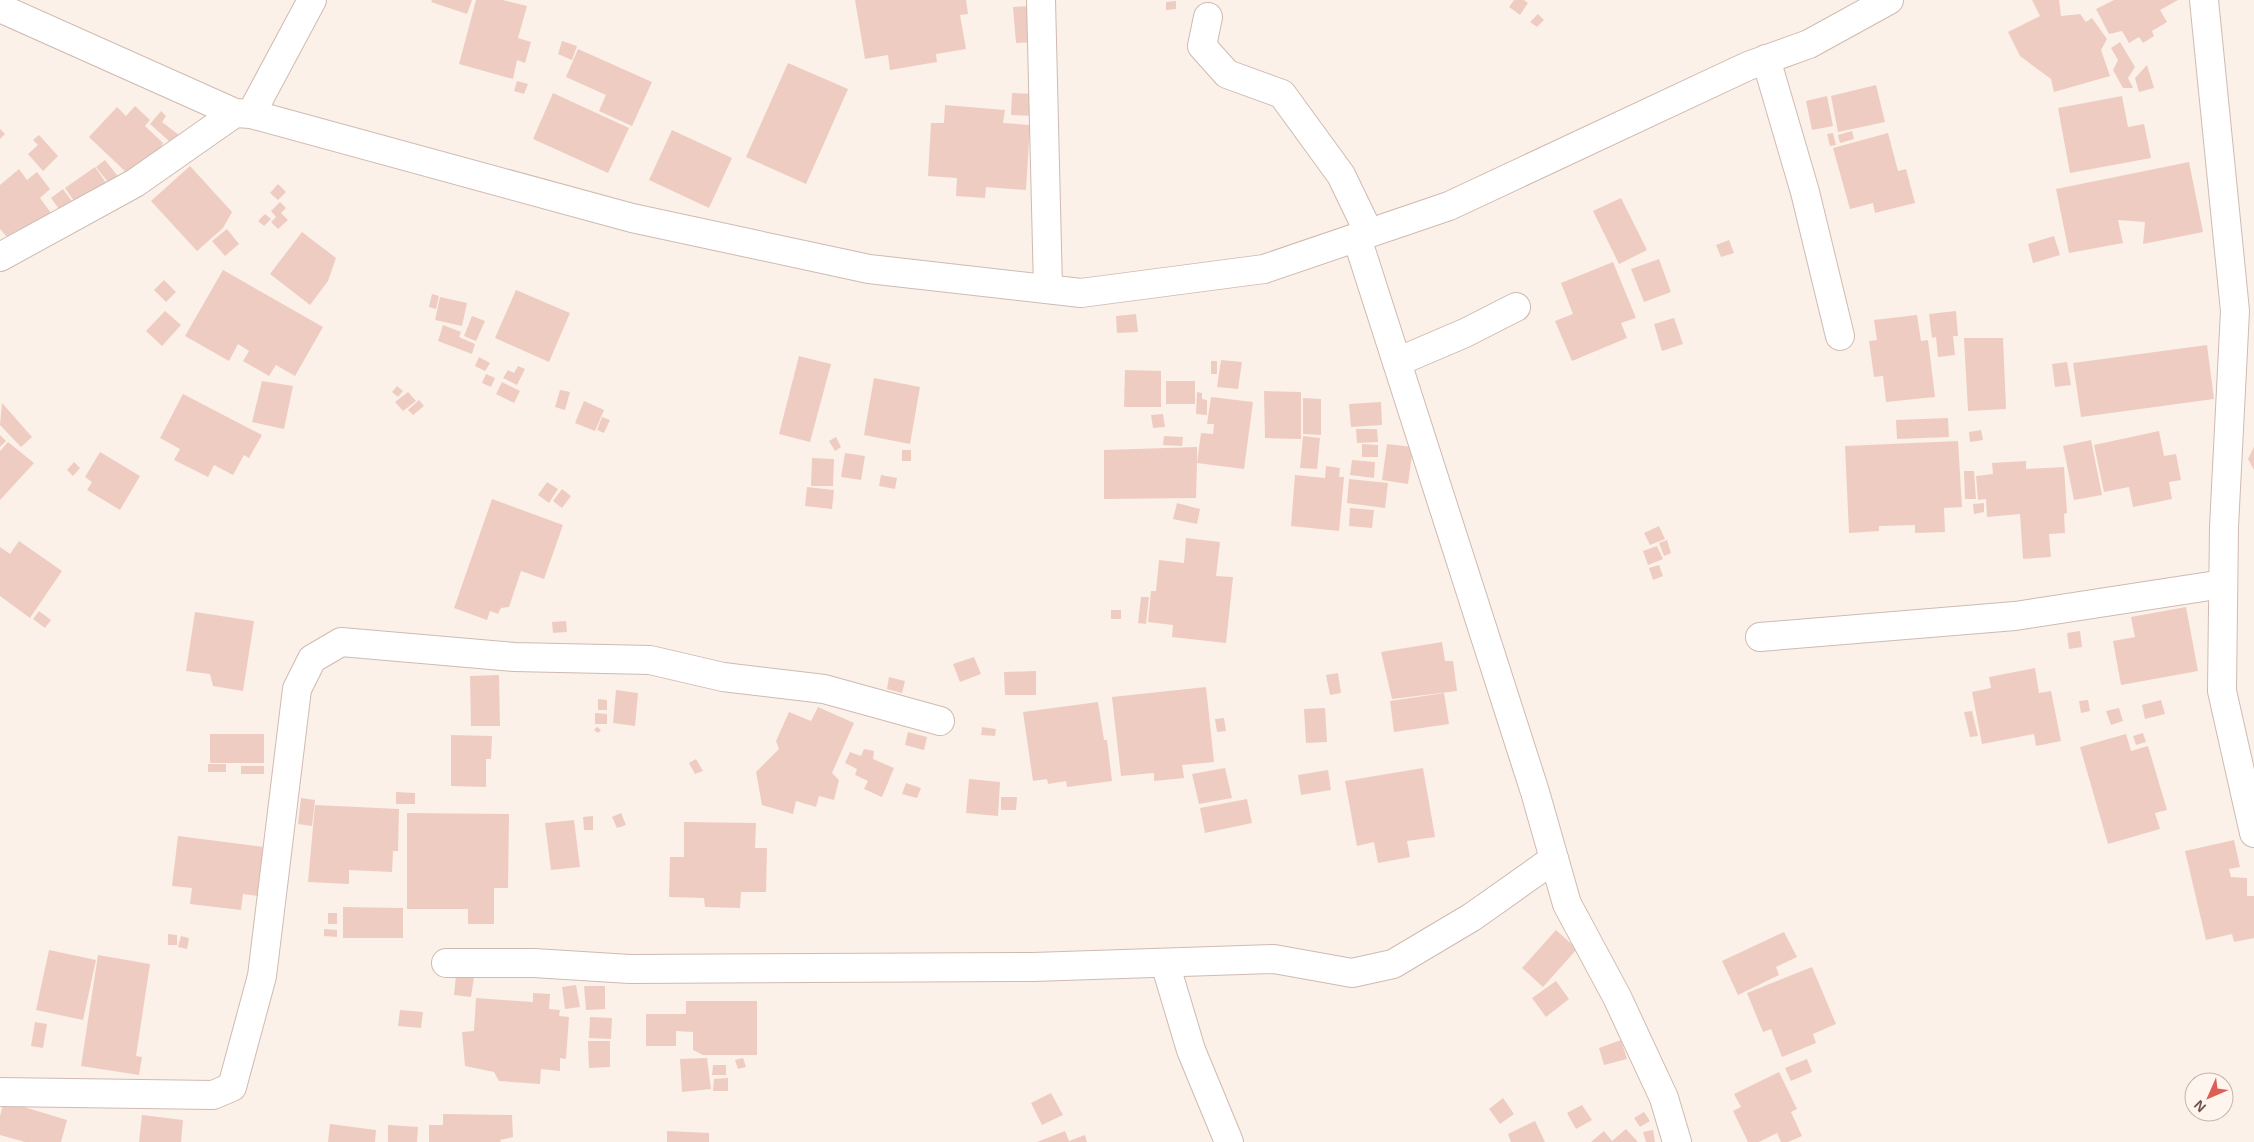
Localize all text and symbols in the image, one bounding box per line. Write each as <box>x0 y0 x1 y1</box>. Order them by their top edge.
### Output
north arrow <box>2184 1072 2234 1122</box>
text: N <box>2191 1097 2209 1115</box>

